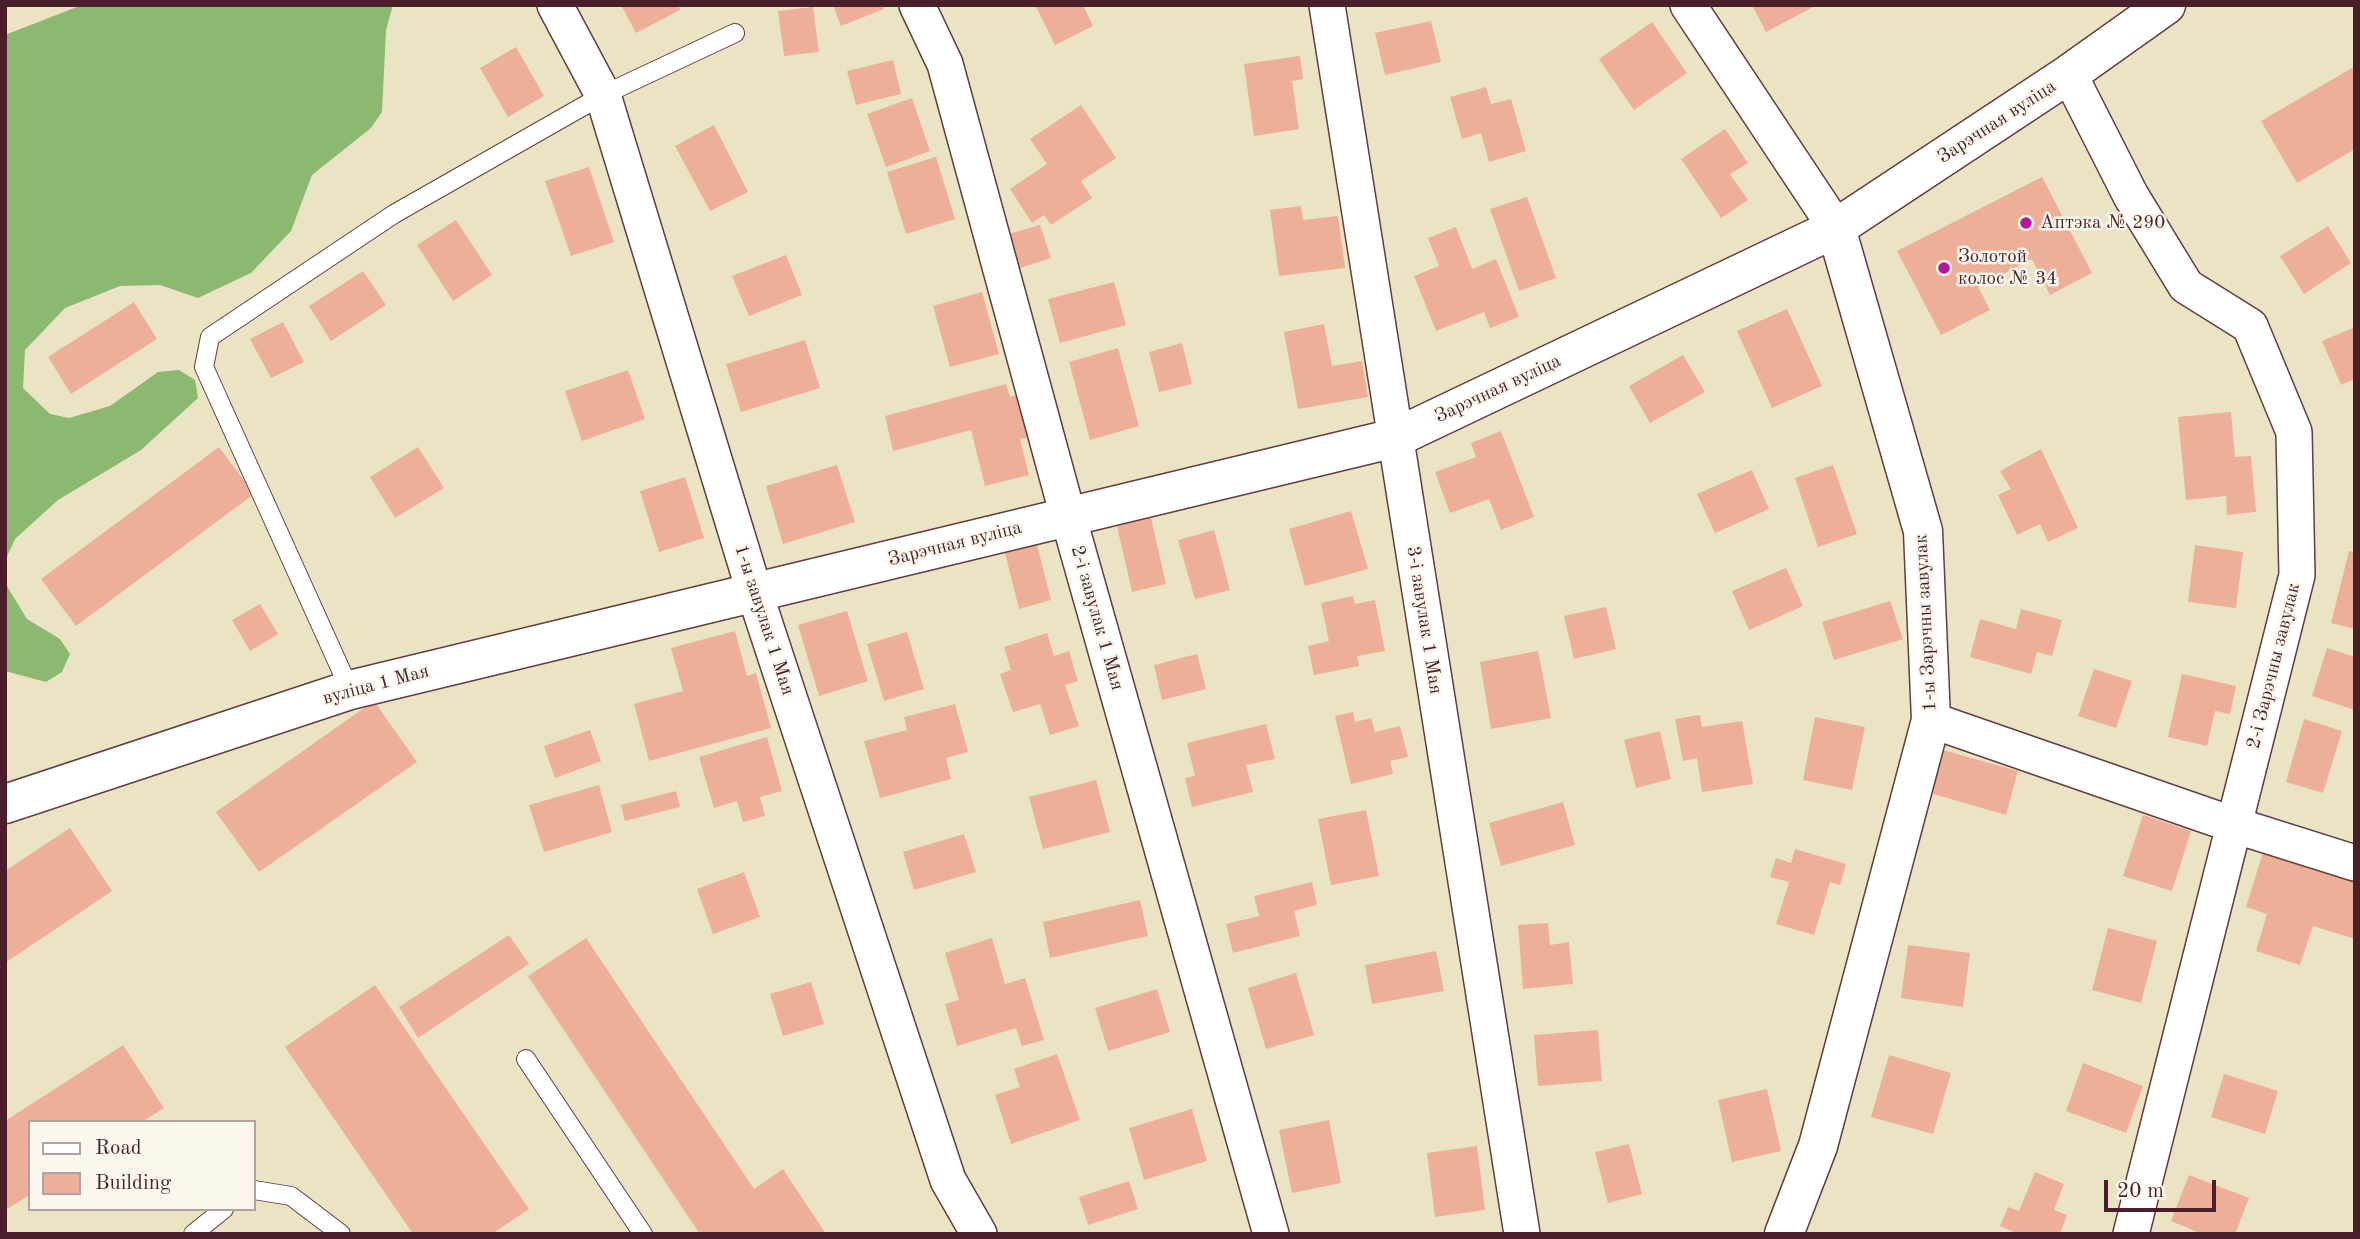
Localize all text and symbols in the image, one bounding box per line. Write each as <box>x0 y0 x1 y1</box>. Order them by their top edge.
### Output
street label: Зарэчная вуліца <box>1933 75 2061 169</box>
place label: Аптэка № 290 <box>2040 212 2165 234</box>
marker: Аптэка № 290 <box>2018 215 2034 231</box>
place label: Золотой колос № 34 <box>1958 246 2057 290</box>
marker: Золотой колос № 34 <box>1936 260 1952 276</box>
street label: Зарэчная вуліца <box>1431 350 1565 428</box>
street label: Зарэчная вуліца <box>886 516 1024 572</box>
street label: 1-ы Зарэчны завулак <box>1910 534 1942 712</box>
street label: 1-ы завулак 1 Мая <box>729 542 799 698</box>
street label: 2-і завулак 1 Мая <box>1065 543 1129 693</box>
street label: 3-і завулак 1 Мая <box>1401 544 1447 696</box>
street label: 2-і Зарэчны завулак <box>2242 581 2306 751</box>
street label: вуліца 1 Мая <box>320 660 432 710</box>
legend <box>28 1120 256 1211</box>
text: Road <box>95 1138 142 1159</box>
scale bar <box>2108 1166 2220 1210</box>
text: Building <box>95 1173 171 1194</box>
text: 20 m <box>2117 1181 2164 1202</box>

